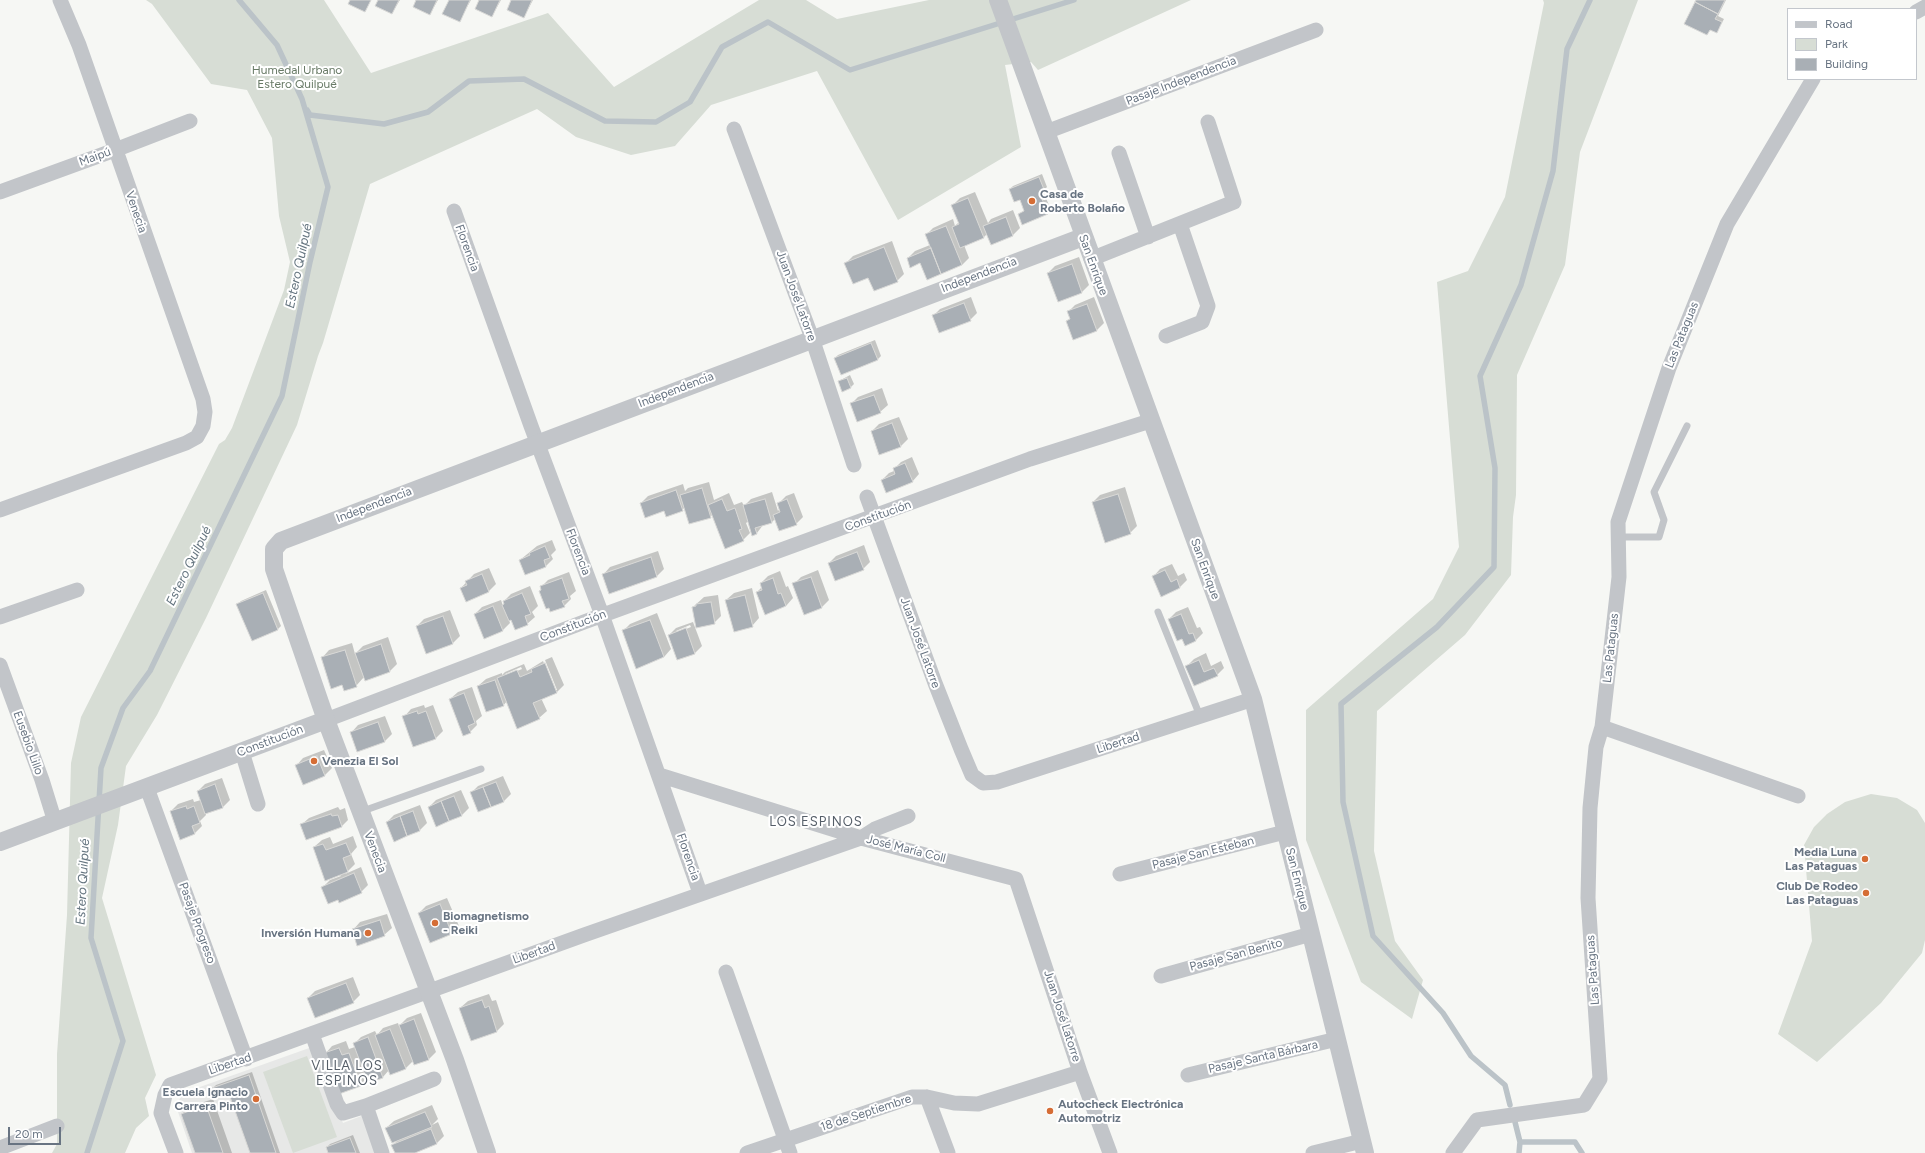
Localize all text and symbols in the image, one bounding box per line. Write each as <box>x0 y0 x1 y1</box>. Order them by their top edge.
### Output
legend <box>1787 8 1917 80</box>
text: Road <box>1825 17 1853 31</box>
text: Park <box>1825 37 1848 51</box>
street label: Pasaje Independencia <box>1124 53 1238 109</box>
text: Building <box>1825 57 1868 71</box>
park label: Humedal Urbano Estero Quilpué <box>252 63 342 91</box>
street label: Maipú <box>77 145 113 169</box>
place label: Casa de Roberto Bolaño <box>1040 187 1125 215</box>
street label: Venecia <box>122 189 150 235</box>
marker: Casa de Roberto Bolaño <box>1027 196 1037 206</box>
water label: Estero Quilpué <box>282 222 316 310</box>
street label: Florencia <box>452 223 482 273</box>
street label: San Enrique <box>1075 232 1111 298</box>
street label: Juan José Latorre <box>773 249 819 343</box>
street label: Independencia <box>939 254 1019 296</box>
street label: Las Pataguas <box>1662 300 1702 370</box>
street label: Independencia <box>636 369 716 411</box>
street label: Independencia <box>334 484 414 526</box>
street label: Constitución <box>843 497 913 535</box>
water label: Estero Quilpué <box>163 524 215 608</box>
street label: Florencia <box>563 527 593 577</box>
street label: San Enrique <box>1187 536 1223 602</box>
street label: Juan José Latorre <box>897 596 943 690</box>
street label: Constitución <box>538 607 608 645</box>
street label: Las Pataguas <box>1600 612 1622 684</box>
street label: Eusebio Lillo <box>10 709 46 777</box>
street label: Constitución <box>235 722 305 760</box>
street label: Libertad <box>1095 729 1141 757</box>
place label: Venezia El Sol <box>322 754 398 768</box>
marker: Venezia El Sol <box>309 756 319 766</box>
district label: LOS ESPINOS <box>769 814 863 830</box>
street label: Venecia <box>361 829 389 875</box>
street label: Florencia <box>673 832 703 882</box>
street label: José María Coll <box>865 832 947 866</box>
street label: Pasaje San Esteban <box>1151 833 1255 873</box>
water label: Estero Quilpué <box>73 838 93 926</box>
place label: Media Luna Las Pataguas <box>1785 845 1857 873</box>
street label: San Enrique <box>1282 846 1312 912</box>
marker: Media Luna Las Pataguas <box>1860 854 1870 864</box>
place label: Club De Rodeo Las Pataguas <box>1776 879 1858 907</box>
street label: Pasaje Progreso <box>176 880 218 966</box>
marker: Club De Rodeo Las Pataguas <box>1861 888 1871 898</box>
place label: Biomagnetismo - Reiki <box>443 909 529 937</box>
marker: Biomagnetismo - Reiki <box>430 918 440 928</box>
place label: Inversión Humana <box>261 926 360 940</box>
marker: Inversión Humana <box>363 928 373 938</box>
street label: Las Pataguas <box>1583 935 1603 1005</box>
street label: Pasaje San Benito <box>1188 936 1284 974</box>
street label: Libertad <box>511 939 557 967</box>
street label: Juan José Latorre <box>1040 968 1084 1064</box>
street label: Pasaje Santa Bárbara <box>1207 1037 1319 1077</box>
street label: Libertad <box>207 1050 253 1078</box>
district label: VILLA LOS ESPINOS <box>311 1058 383 1089</box>
place label: Escuela Ignacio Carrera Pinto <box>163 1085 248 1113</box>
street label: 18 de Septiembre <box>819 1092 913 1134</box>
marker: Escuela Ignacio Carrera Pinto <box>251 1094 261 1104</box>
place label: Autocheck Electrónica Automotriz <box>1058 1097 1183 1125</box>
marker: Autocheck Electrónica Automotriz <box>1045 1106 1055 1116</box>
scale bar <box>10 1119 63 1145</box>
text: 20 m <box>15 1127 43 1141</box>

